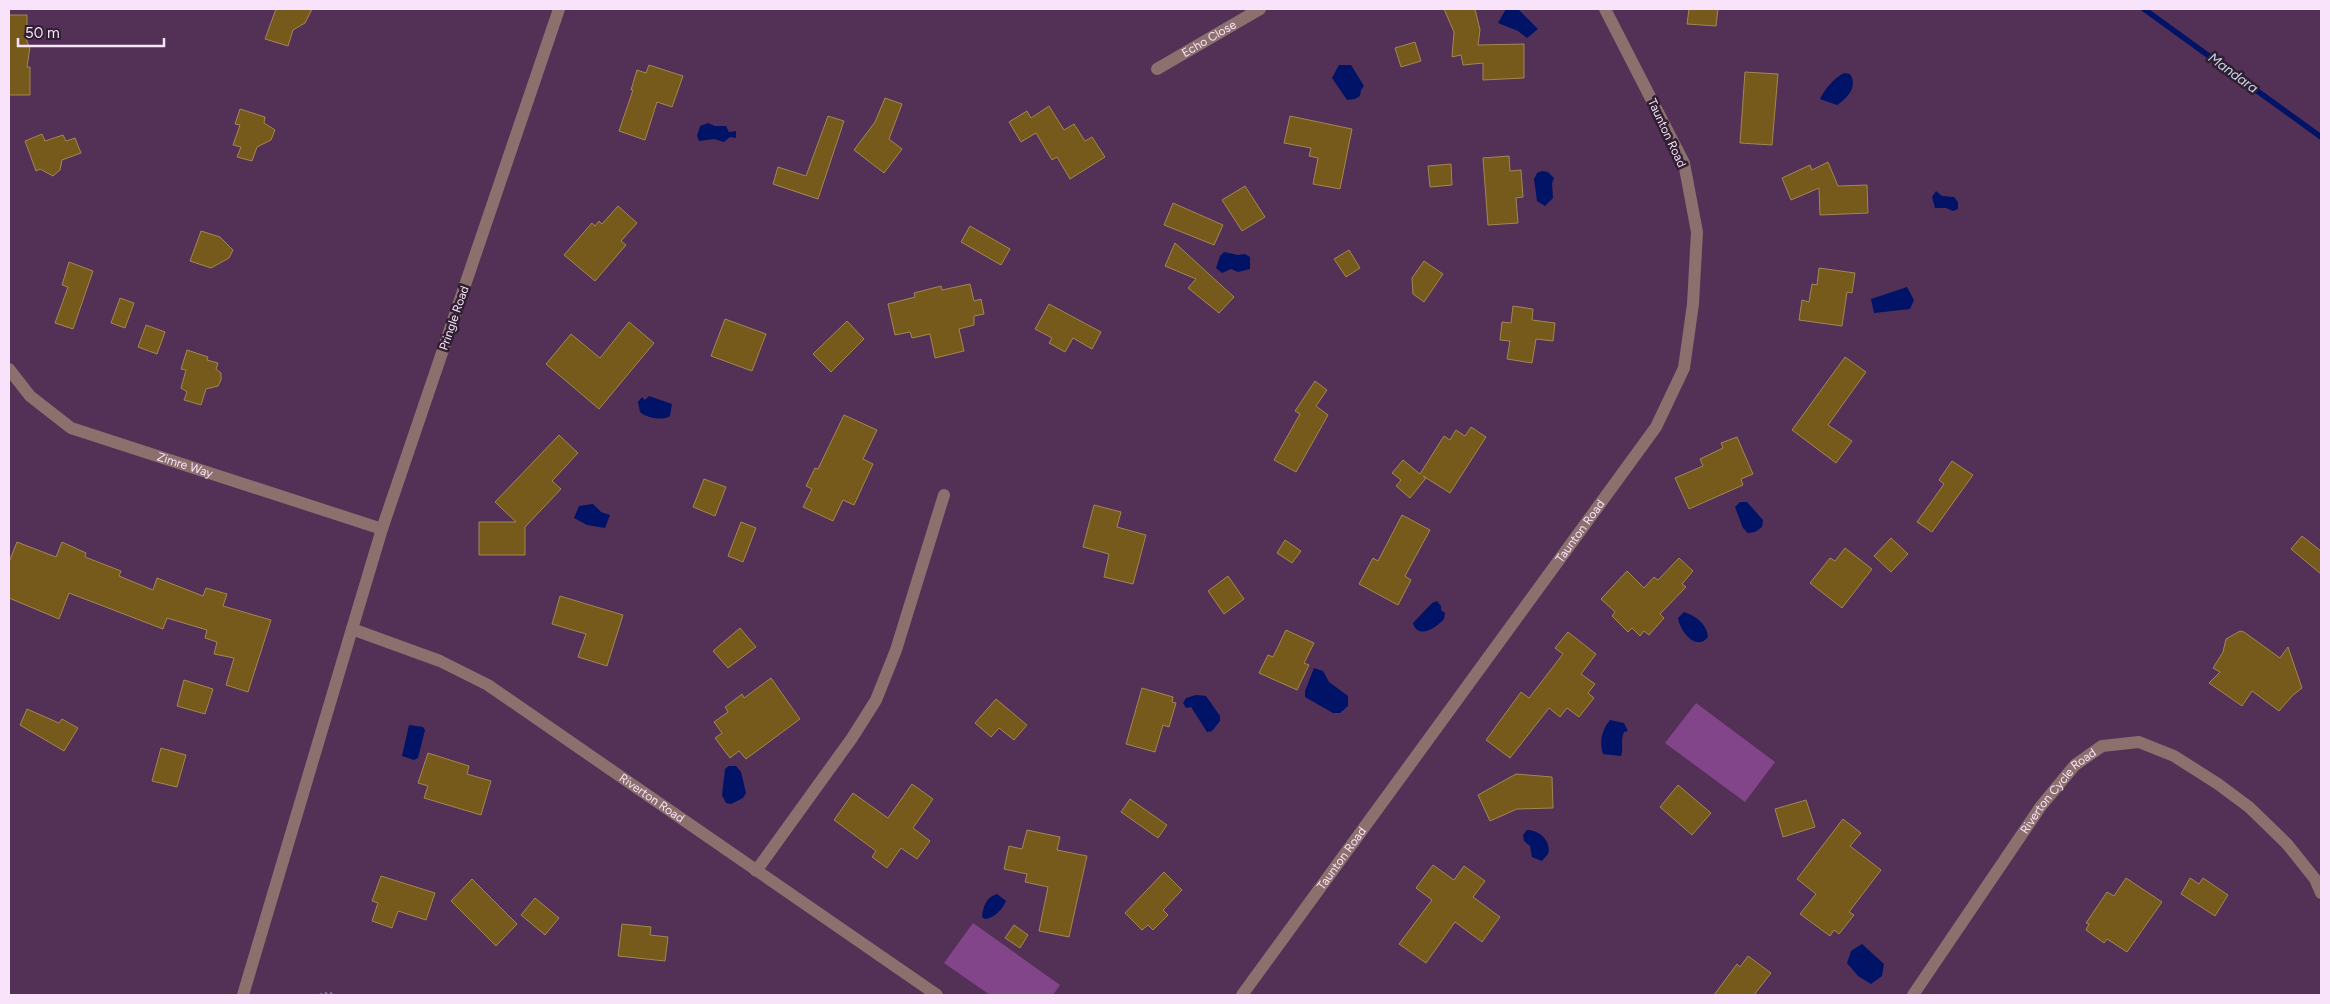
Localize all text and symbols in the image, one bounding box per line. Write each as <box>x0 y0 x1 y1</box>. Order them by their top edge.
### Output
scale bar <box>18 15 164 47</box>
street label: Echo Close <box>1179 17 1239 60</box>
text: 50 m <box>25 24 60 42</box>
water label: Mandara <box>2205 49 2261 97</box>
street label: Taunton Road <box>1645 96 1689 170</box>
street label: Pringle Road <box>436 284 472 352</box>
street label: Zimre Way <box>155 449 215 481</box>
street label: Taunton Road <box>1553 497 1608 565</box>
street label: Riverton Cycle Road <box>2017 745 2099 836</box>
street label: Riverton Road <box>617 771 687 825</box>
street label: Taunton Road <box>1314 824 1369 893</box>

